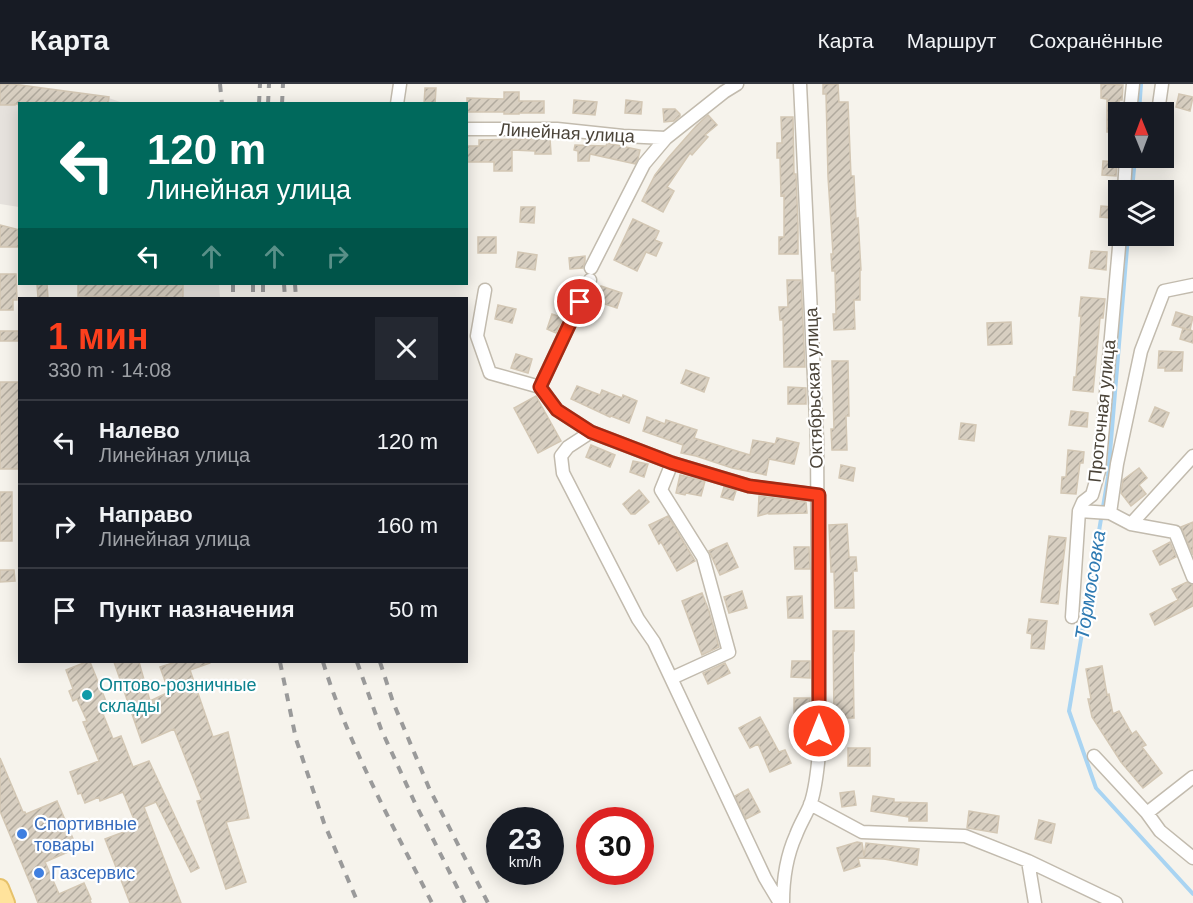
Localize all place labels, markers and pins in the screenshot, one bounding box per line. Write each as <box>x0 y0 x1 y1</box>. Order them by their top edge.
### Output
pin <box>554 276 605 327</box>
place label: Оптово-розничные склады <box>99 675 257 716</box>
marker: Оптово-розничные склады <box>80 688 94 702</box>
place label: Спортивные товары <box>34 814 137 855</box>
marker: Спортивные товары <box>15 827 29 841</box>
place label: Газсервис <box>51 863 135 883</box>
marker: Газсервис <box>32 866 46 880</box>

